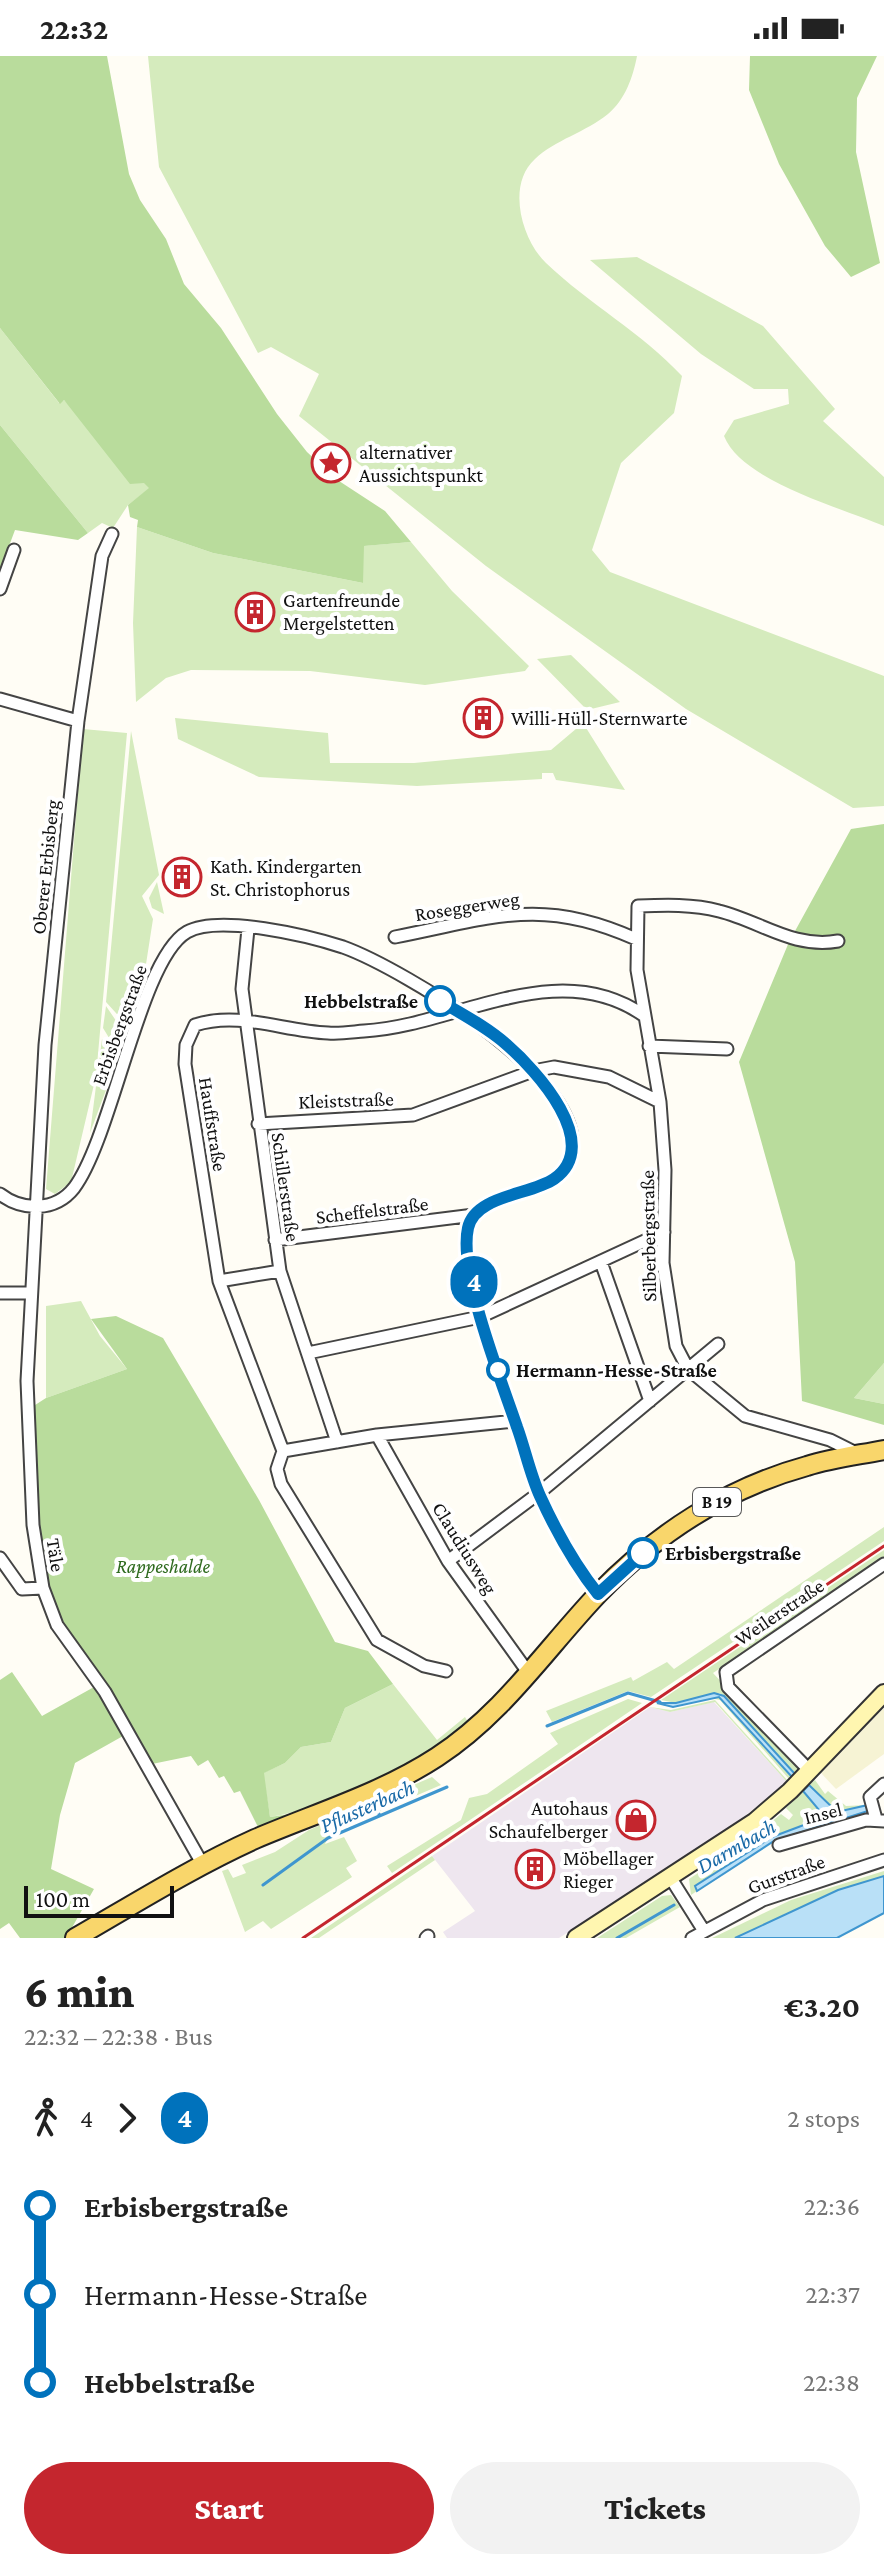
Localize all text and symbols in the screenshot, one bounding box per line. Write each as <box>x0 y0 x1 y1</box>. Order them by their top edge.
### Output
text: 22:32 <box>40 12 108 45</box>
place label: alternativer Aussichtspunkt <box>359 441 483 487</box>
place icon: alternativer Aussichtspunkt <box>310 442 352 484</box>
place label: Gartenfreunde Mergelstetten <box>283 589 400 635</box>
building icon: Gartenfreunde Mergelstetten <box>234 591 276 633</box>
building icon: Willi-Hüll-Sternwarte <box>462 697 504 739</box>
place label: Willi-Hüll-Sternwarte <box>511 707 688 729</box>
street label: Oberer Erbisberg <box>27 798 64 936</box>
place label: Kath. Kindergarten St. Christophorus <box>210 855 362 901</box>
building icon: Kath. Kindergarten St. Christophorus <box>161 856 203 898</box>
street label: Roseggerweg <box>413 887 521 926</box>
street label: Erbisbergstraße <box>87 961 152 1089</box>
marker: Hebbelstraße <box>425 986 455 1016</box>
place label: Hebbelstraße <box>304 990 418 1012</box>
street label: Hauffstraße <box>195 1075 231 1173</box>
street label: Kleiststraße <box>298 1087 394 1113</box>
street label: Schillerstraße <box>267 1131 305 1243</box>
street label: Silberbergstraße <box>636 1170 661 1302</box>
street label: Scheffelstraße <box>314 1192 430 1228</box>
line badge: 4 <box>448 1256 500 1308</box>
text: 4 <box>466 1266 482 1297</box>
marker: Hermann-Hesse-Straße <box>487 1359 509 1381</box>
place label: Hermann-Hesse-Straße <box>516 1359 717 1381</box>
road number: B 19 <box>693 1488 741 1516</box>
street label: Claudiusweg <box>427 1498 502 1599</box>
street label: Täle <box>43 1537 70 1573</box>
marker: Erbisbergstraße <box>628 1538 658 1568</box>
place label: Erbisbergstraße <box>665 1542 801 1564</box>
park label: Rappeshalde <box>116 1555 210 1578</box>
street label: Weilerstraße <box>730 1574 828 1650</box>
water label: Pflusterbach <box>316 1774 418 1838</box>
place label: Autohaus Schaufelberger <box>489 1797 608 1843</box>
street label: Insel <box>802 1798 844 1828</box>
shop icon: Autohaus Schaufelberger <box>615 1799 657 1841</box>
water label: Darmbach <box>692 1813 780 1879</box>
place label: Möbellager Rieger <box>563 1847 654 1893</box>
building icon: Möbellager Rieger <box>514 1848 556 1890</box>
street label: Gurstraße <box>744 1850 828 1898</box>
scale bar <box>24 1882 174 1918</box>
text: 100 m <box>36 1887 90 1912</box>
text: 6 min <box>24 1968 134 2016</box>
text: €3.20 <box>784 1990 860 2023</box>
text: 22:32 – 22:38 · Bus <box>24 2022 213 2051</box>
icon: walk <box>24 2096 68 2140</box>
icon: forward <box>105 2096 149 2140</box>
text: 4 <box>177 2102 192 2133</box>
text: 4 <box>80 2104 93 2133</box>
text: 2 stops <box>787 2104 860 2133</box>
text: Erbisbergstraße <box>84 2190 288 2223</box>
text: 22:36 <box>804 2192 860 2221</box>
text: Hermann-Hesse-Straße <box>84 2278 367 2311</box>
text: 22:37 <box>805 2280 860 2309</box>
text: Hebbelstraße <box>84 2366 255 2399</box>
text: 22:38 <box>803 2368 860 2397</box>
button: Start <box>24 2462 434 2554</box>
button: Tickets <box>450 2462 860 2554</box>

